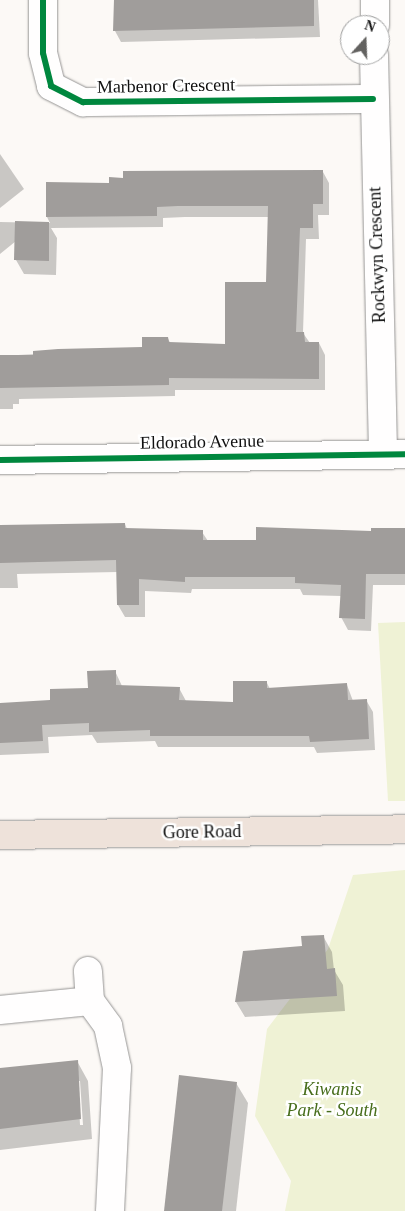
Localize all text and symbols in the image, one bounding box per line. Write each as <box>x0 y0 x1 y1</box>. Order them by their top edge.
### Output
north arrow <box>340 15 390 65</box>
text: N <box>363 18 377 35</box>
street label: Marbenor Crescent <box>97 74 235 98</box>
street label: Rockwyn Crescent <box>364 186 390 324</box>
street label: Eldorado Avenue <box>139 430 265 454</box>
street label: Gore Road <box>163 821 241 843</box>
park label: Kiwanis Park - South <box>287 1079 377 1122</box>

